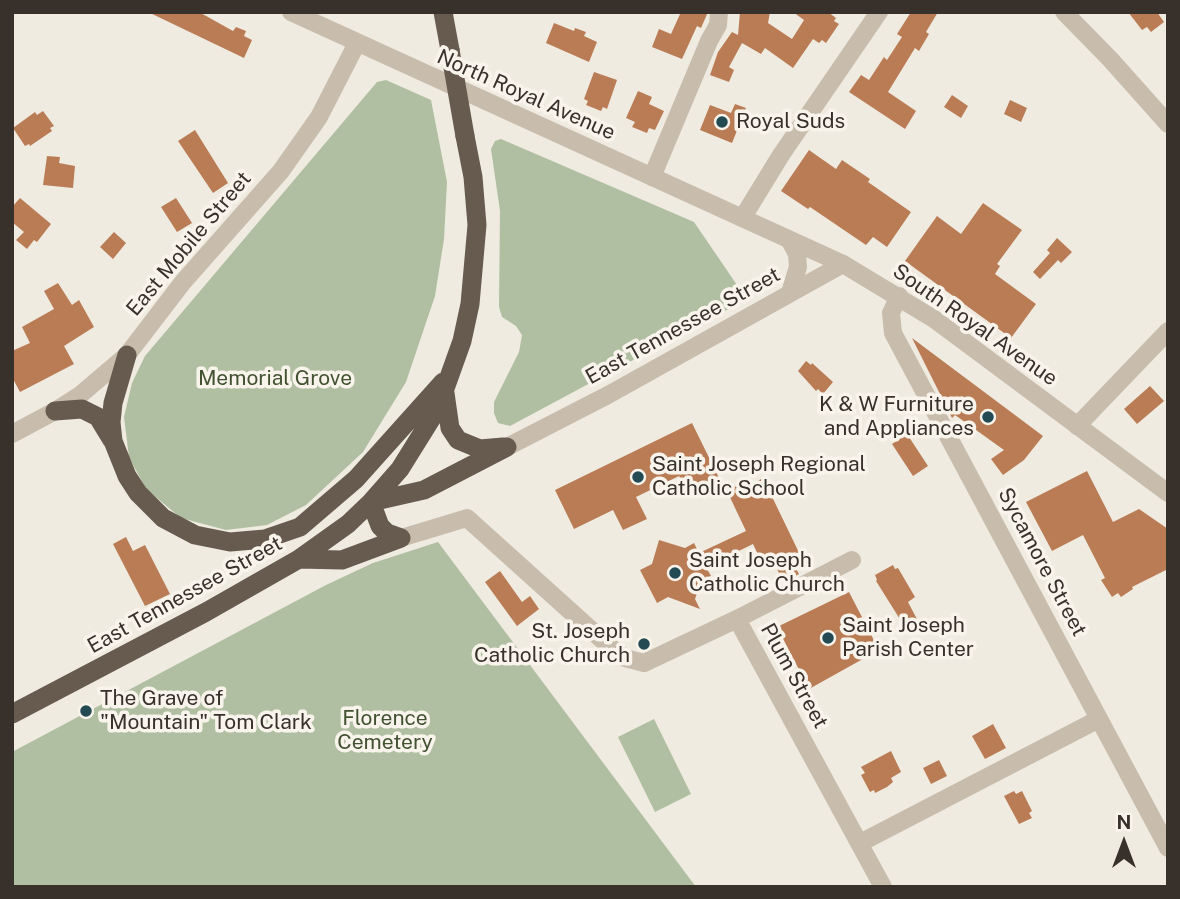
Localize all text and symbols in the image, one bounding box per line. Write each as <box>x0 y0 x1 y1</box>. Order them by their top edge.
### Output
street label: North Royal Avenue <box>433 44 619 146</box>
place label: Royal Suds <box>736 109 845 135</box>
marker: Royal Suds <box>714 114 730 130</box>
street label: East Mobile Street <box>121 167 257 321</box>
street label: South Royal Avenue <box>888 259 1062 391</box>
street label: East Tennessee Street <box>581 262 785 390</box>
park label: Memorial Grove <box>198 366 352 392</box>
place label: K & W Furniture and Appliances <box>819 392 974 442</box>
marker: K & W Furniture and Appliances <box>980 409 996 425</box>
place label: Saint Joseph Regional Catholic School <box>652 452 866 502</box>
marker: Saint Joseph Regional Catholic School <box>630 469 646 485</box>
street label: Sycamore Street <box>992 483 1092 641</box>
street label: East Tennessee Street <box>83 531 287 659</box>
place label: Saint Joseph Catholic Church <box>689 548 845 598</box>
marker: Saint Joseph Catholic Church <box>667 565 683 581</box>
place label: Saint Joseph Parish Center <box>842 613 974 663</box>
place label: St. Joseph Catholic Church <box>474 619 630 669</box>
street label: Plum Street <box>755 619 833 733</box>
marker: Saint Joseph Parish Center <box>820 630 836 646</box>
marker: St. Joseph Catholic Church <box>636 636 652 652</box>
place label: The Grave of "Mountain" Tom Clark <box>100 686 312 736</box>
marker: The Grave of "Mountain" Tom Clark <box>78 703 94 719</box>
park label: Florence Cemetery <box>337 706 433 756</box>
north arrow <box>1089 808 1159 878</box>
text: N <box>1117 811 1131 833</box>

